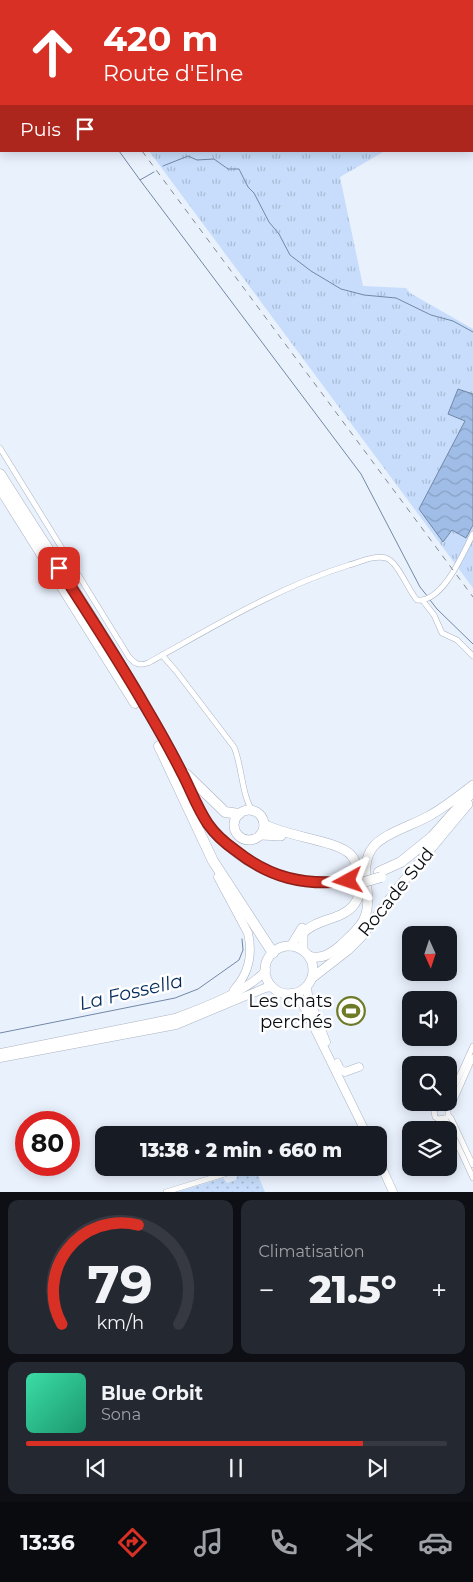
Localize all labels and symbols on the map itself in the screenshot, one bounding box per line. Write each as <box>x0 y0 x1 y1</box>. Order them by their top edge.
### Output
pin <box>38 547 80 589</box>
street label: Rocade Sud <box>353 843 439 941</box>
position arrow <box>321 854 373 906</box>
north arrow <box>402 926 458 981</box>
water label: La Fossella <box>77 969 185 1015</box>
place label: Les chats perchés <box>248 990 332 1033</box>
sports icon: Les chats perchés <box>336 996 366 1026</box>
speed limit sign: 80 <box>15 1111 80 1176</box>

